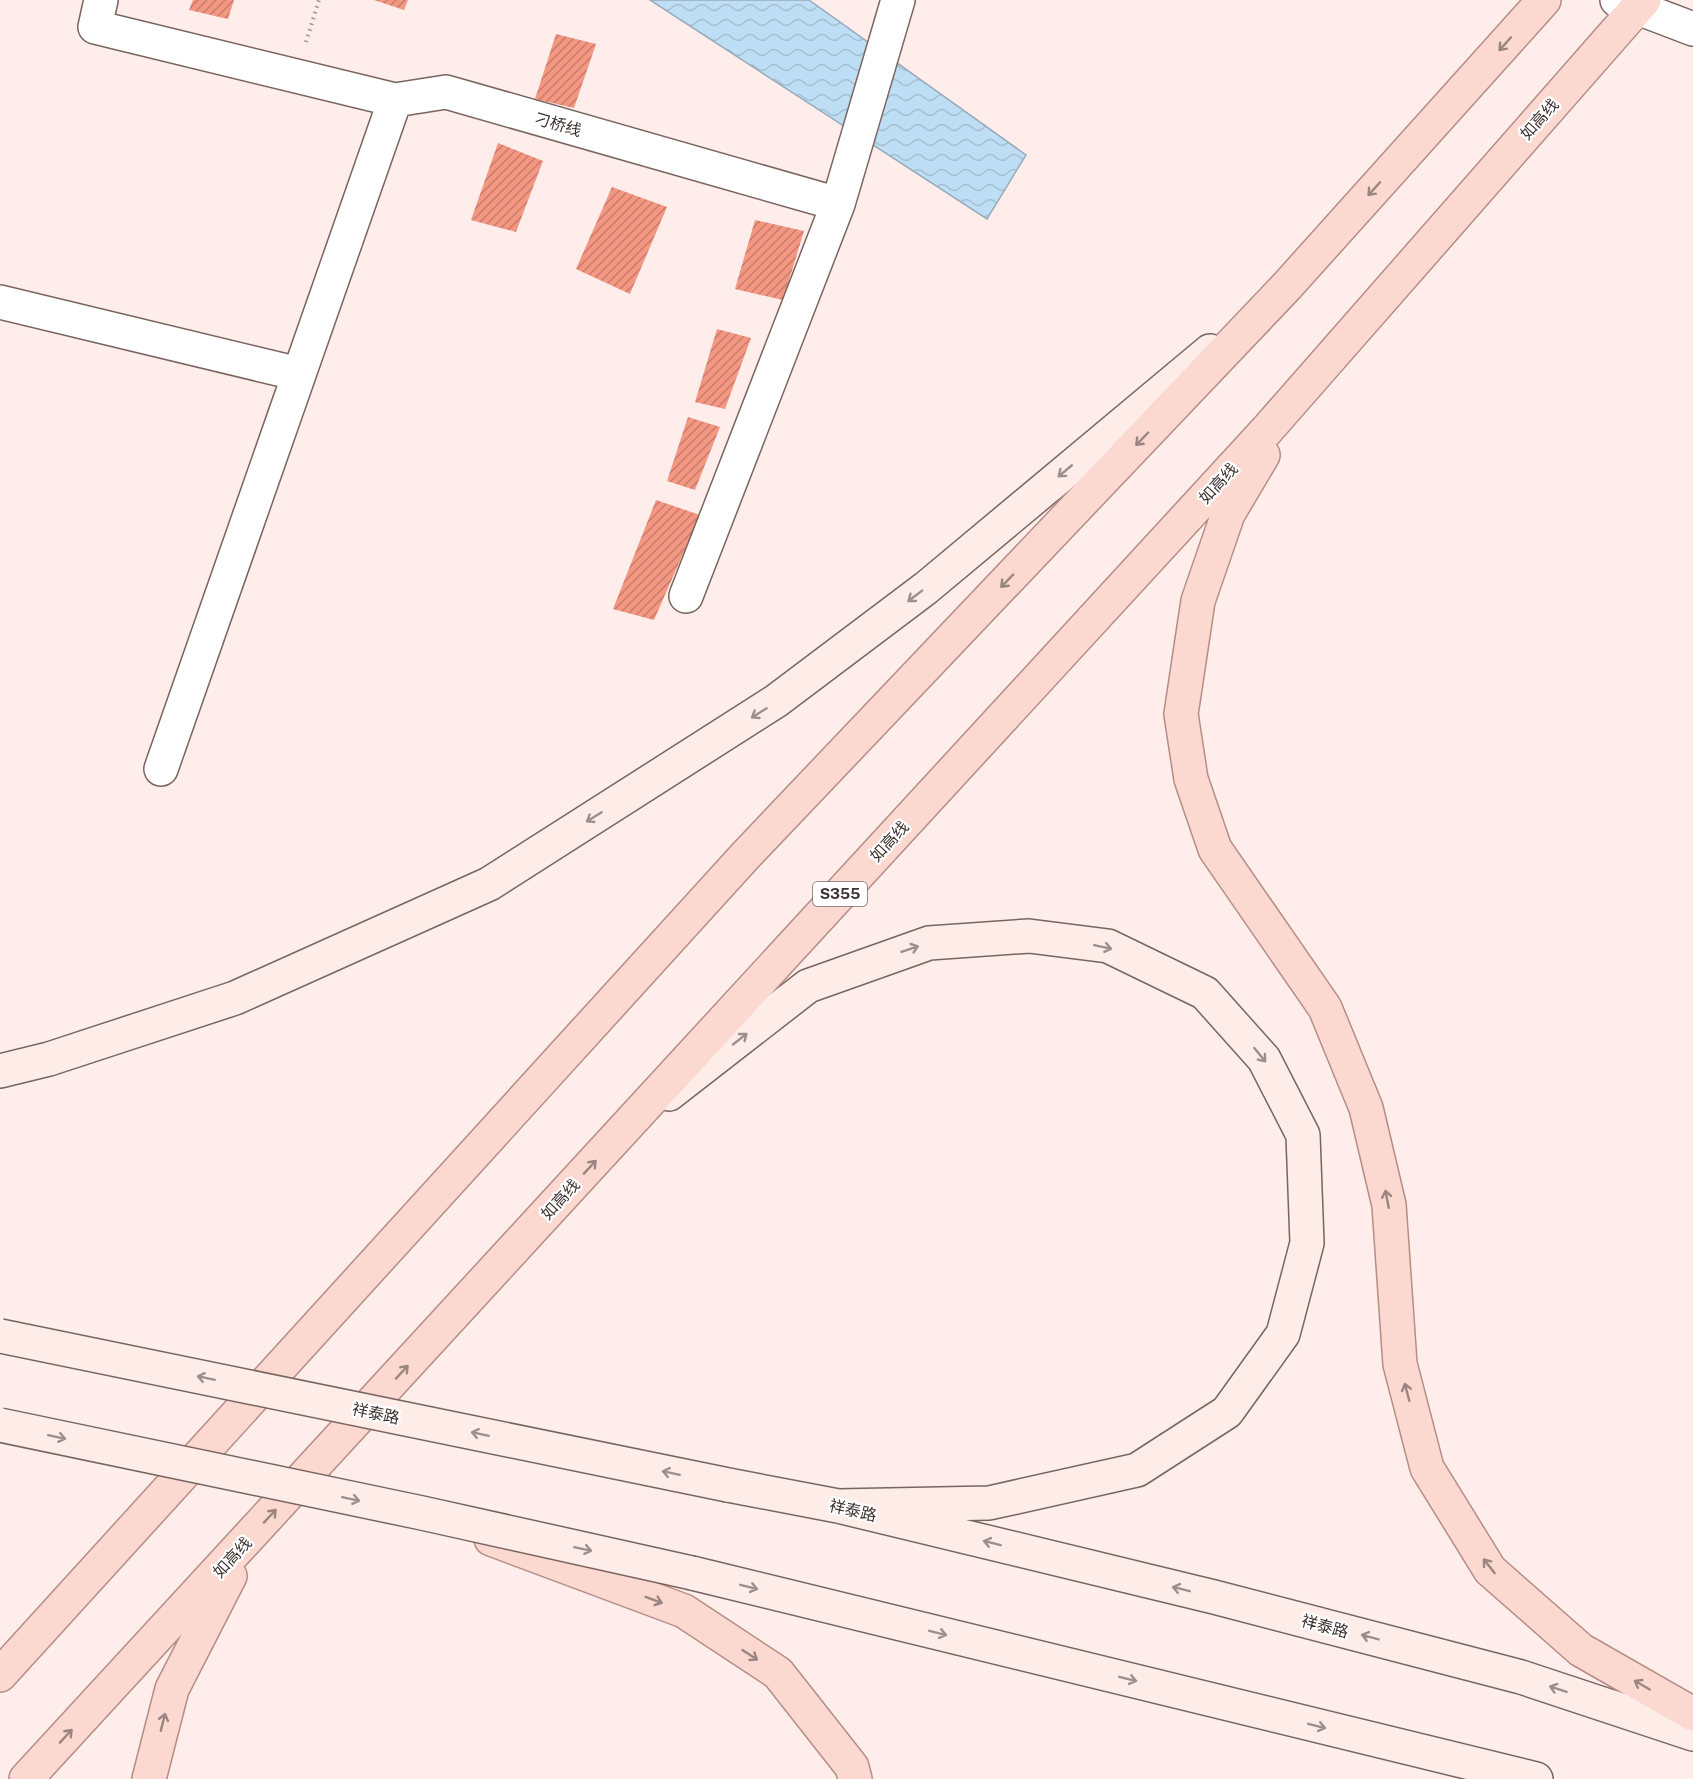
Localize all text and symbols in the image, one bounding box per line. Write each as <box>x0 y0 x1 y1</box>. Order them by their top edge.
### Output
one-way arrow <box>1498 36 1512 51</box>
street label: 如高线 <box>1516 95 1562 144</box>
street label: 刁桥线 <box>532 109 584 140</box>
one-way arrow <box>1367 181 1381 196</box>
one-way arrow <box>1134 432 1149 447</box>
street label: 如高线 <box>1195 459 1242 507</box>
one-way arrow <box>1057 465 1073 478</box>
one-way arrow <box>1000 573 1015 588</box>
one-way arrow <box>907 589 923 602</box>
one-way arrow <box>750 706 767 719</box>
one-way arrow <box>586 812 603 824</box>
street label: 如高线 <box>866 817 913 865</box>
road number: S355 <box>813 882 867 906</box>
one-way arrow <box>1093 941 1112 953</box>
one-way arrow <box>900 943 919 954</box>
one-way arrow <box>731 1032 747 1045</box>
one-way arrow <box>1253 1047 1266 1063</box>
one-way arrow <box>583 1159 597 1174</box>
street label: 如高线 <box>537 1175 584 1223</box>
one-way arrow <box>1381 1189 1392 1209</box>
one-way arrow <box>394 1365 409 1380</box>
one-way arrow <box>197 1372 217 1383</box>
one-way arrow <box>1401 1383 1412 1402</box>
street label: 祥泰路 <box>350 1399 401 1428</box>
one-way arrow <box>470 1428 490 1439</box>
one-way arrow <box>48 1432 67 1444</box>
one-way arrow <box>662 1467 681 1478</box>
one-way arrow <box>341 1493 360 1505</box>
street label: 祥泰路 <box>827 1496 878 1525</box>
one-way arrow <box>263 1509 277 1524</box>
street label: 如高线 <box>209 1533 256 1581</box>
one-way arrow <box>982 1536 1001 1548</box>
one-way arrow <box>572 1544 592 1555</box>
one-way arrow <box>1483 1559 1495 1575</box>
one-way arrow <box>738 1582 758 1593</box>
one-way arrow <box>1172 1582 1191 1594</box>
one-way arrow <box>644 1595 663 1606</box>
street label: 祥泰路 <box>1299 1611 1351 1642</box>
one-way arrow <box>928 1628 947 1640</box>
one-way arrow <box>1361 1631 1380 1643</box>
one-way arrow <box>741 1649 758 1661</box>
one-way arrow <box>1118 1674 1137 1686</box>
one-way arrow <box>1634 1679 1651 1691</box>
one-way arrow <box>1549 1683 1568 1694</box>
one-way arrow <box>158 1713 170 1732</box>
one-way arrow <box>1307 1720 1326 1732</box>
one-way arrow <box>59 1729 73 1744</box>

